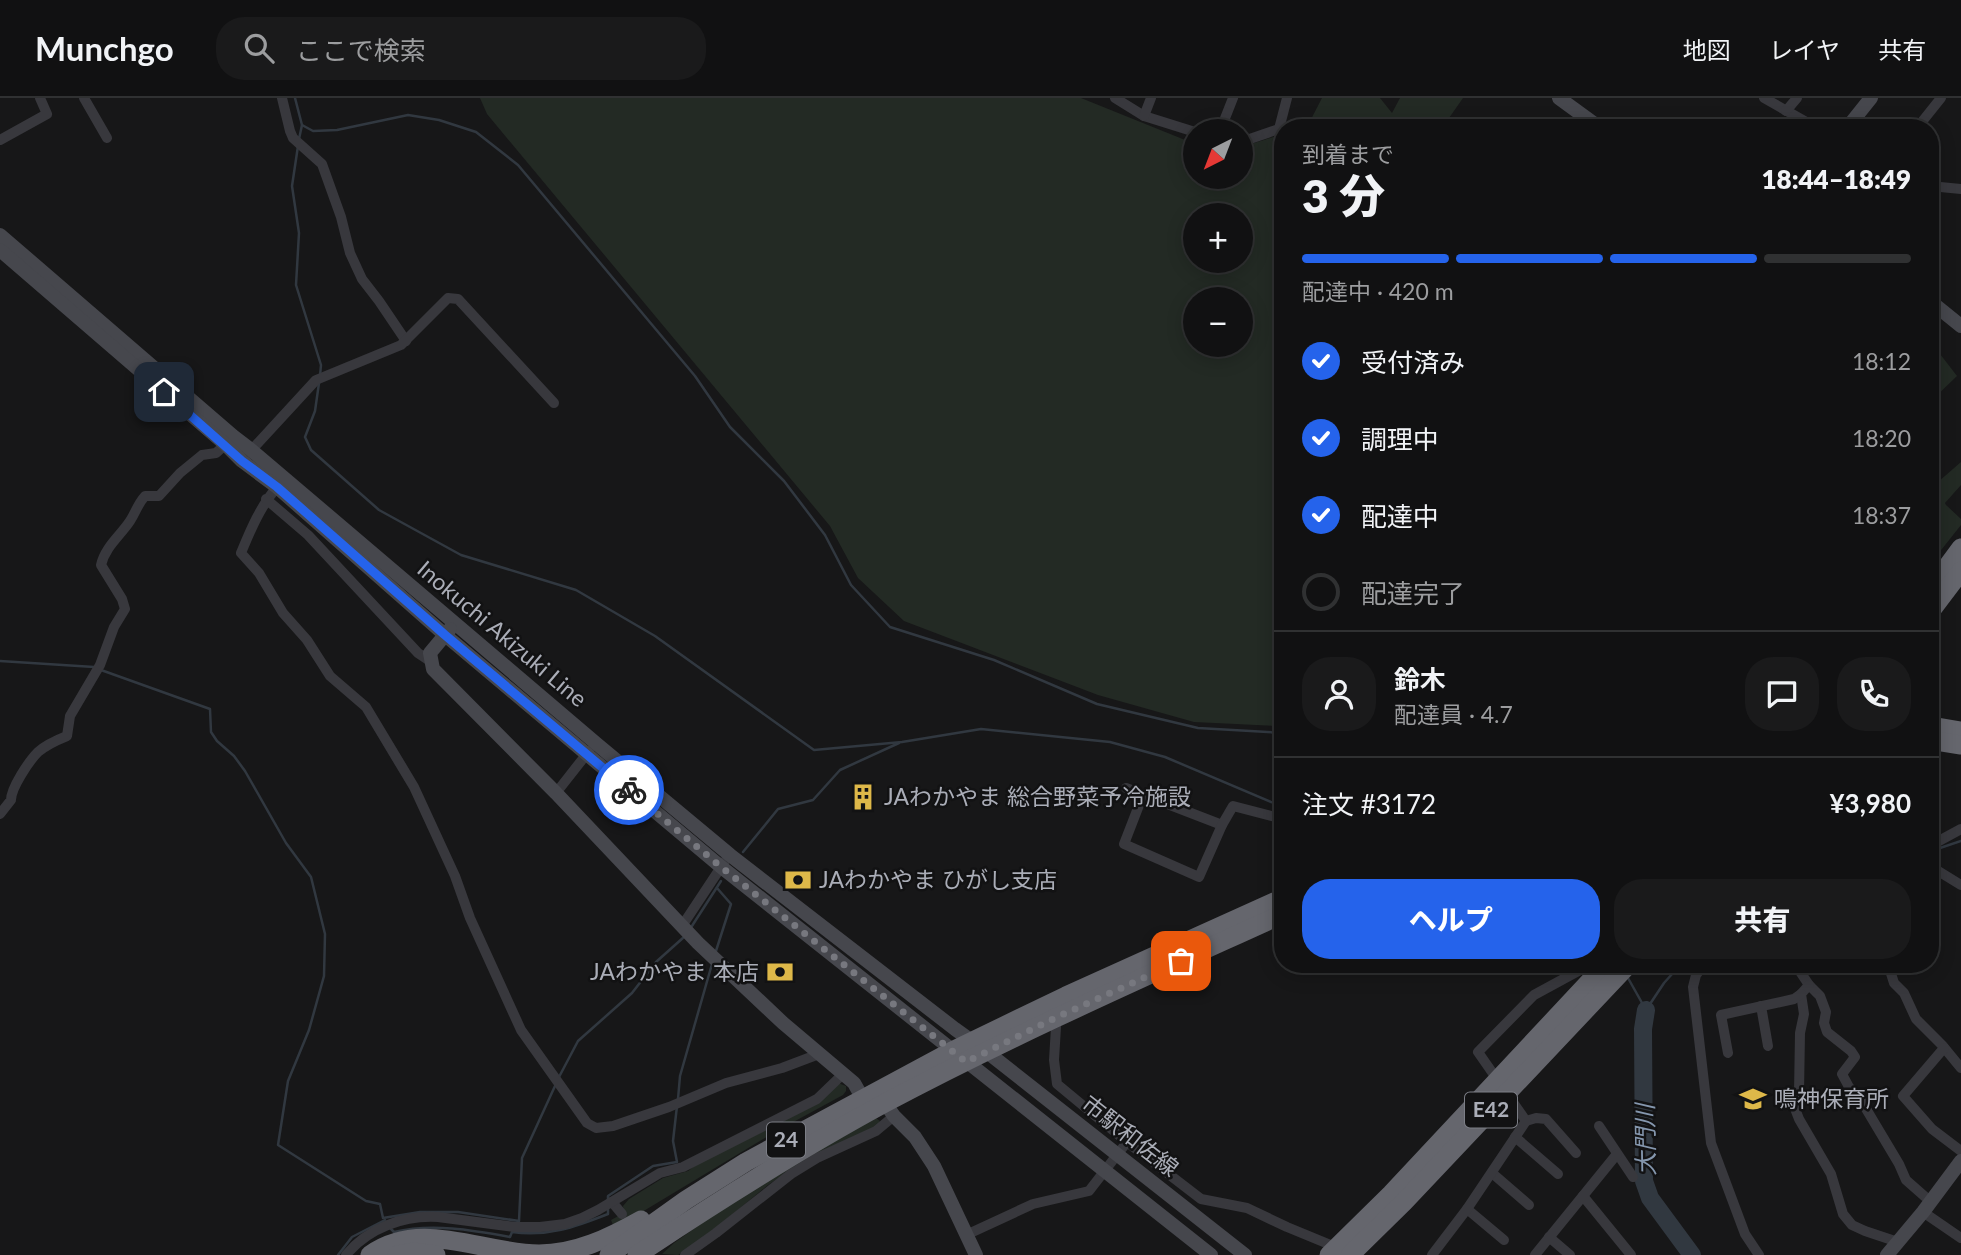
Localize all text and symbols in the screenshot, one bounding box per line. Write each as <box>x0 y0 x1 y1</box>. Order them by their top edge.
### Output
search box <box>216 17 706 80</box>
text: Munchgo <box>35 28 174 68</box>
icon: search <box>240 29 278 67</box>
text: ここで検索 <box>296 34 426 66</box>
text: 地図 <box>1683 35 1731 64</box>
text: レイヤ <box>1769 35 1840 64</box>
text: 共有 <box>1878 35 1926 64</box>
north arrow <box>1183 119 1253 189</box>
map controls <box>1183 119 1253 357</box>
text: 到着まで <box>1302 140 1394 168</box>
text: 18:44–18:49 <box>1761 163 1911 195</box>
text: 3 分 <box>1302 168 1385 223</box>
button: + <box>1183 203 1253 273</box>
text: 配達中 · 420 m <box>1302 277 1454 305</box>
button: − <box>1183 287 1253 357</box>
icon: check <box>1302 342 1340 380</box>
text: 受付済み <box>1361 346 1465 378</box>
text: 18:12 <box>1852 347 1911 375</box>
pin <box>134 362 194 422</box>
icon: home <box>145 373 183 411</box>
icon: check <box>1302 419 1340 457</box>
text: 調理中 <box>1361 423 1439 455</box>
text: 18:20 <box>1852 424 1911 452</box>
icon: check <box>1302 496 1340 534</box>
text: 配達中 <box>1361 500 1439 532</box>
text: 18:37 <box>1852 501 1911 529</box>
street label: Inokuchi Akizuki Line <box>412 554 593 712</box>
text: 配達完了 <box>1361 577 1465 609</box>
button: person <box>1302 657 1376 731</box>
button: chat <box>1745 657 1819 731</box>
button: phone <box>1837 657 1911 731</box>
text: 鈴木 <box>1394 663 1446 695</box>
text: 配達員 · 4.7 <box>1394 700 1513 728</box>
courier <box>594 755 664 825</box>
icon: bike <box>610 771 648 809</box>
building icon: JAわかやま 総合野菜予冷施設 <box>848 782 878 812</box>
place label: JAわかやま 総合野菜予冷施設 <box>884 782 1191 810</box>
text: ¥3,980 <box>1830 787 1911 819</box>
text: 注文 #3172 <box>1302 788 1436 820</box>
bank icon: JAわかやま ひがし支店 <box>783 865 813 895</box>
place label: JAわかやま ひがし支店 <box>819 865 1057 893</box>
button: ヘルプ <box>1302 879 1600 959</box>
button: 共有 <box>1614 879 1911 959</box>
pin <box>1151 931 1211 991</box>
icon: bag <box>1162 942 1200 980</box>
place label: JAわかやま 本店 <box>590 957 759 985</box>
bank icon: JAわかやま 本店 <box>765 957 795 987</box>
school or university icon: 鳴神保育所 <box>1738 1084 1768 1114</box>
place label: 鳴神保育所 <box>1774 1084 1889 1112</box>
street label: 市駅和佐線 <box>1077 1089 1185 1182</box>
road number: E42 <box>1465 1093 1517 1128</box>
water label: 大門川 <box>1629 1101 1660 1176</box>
road number: 24 <box>767 1122 805 1158</box>

